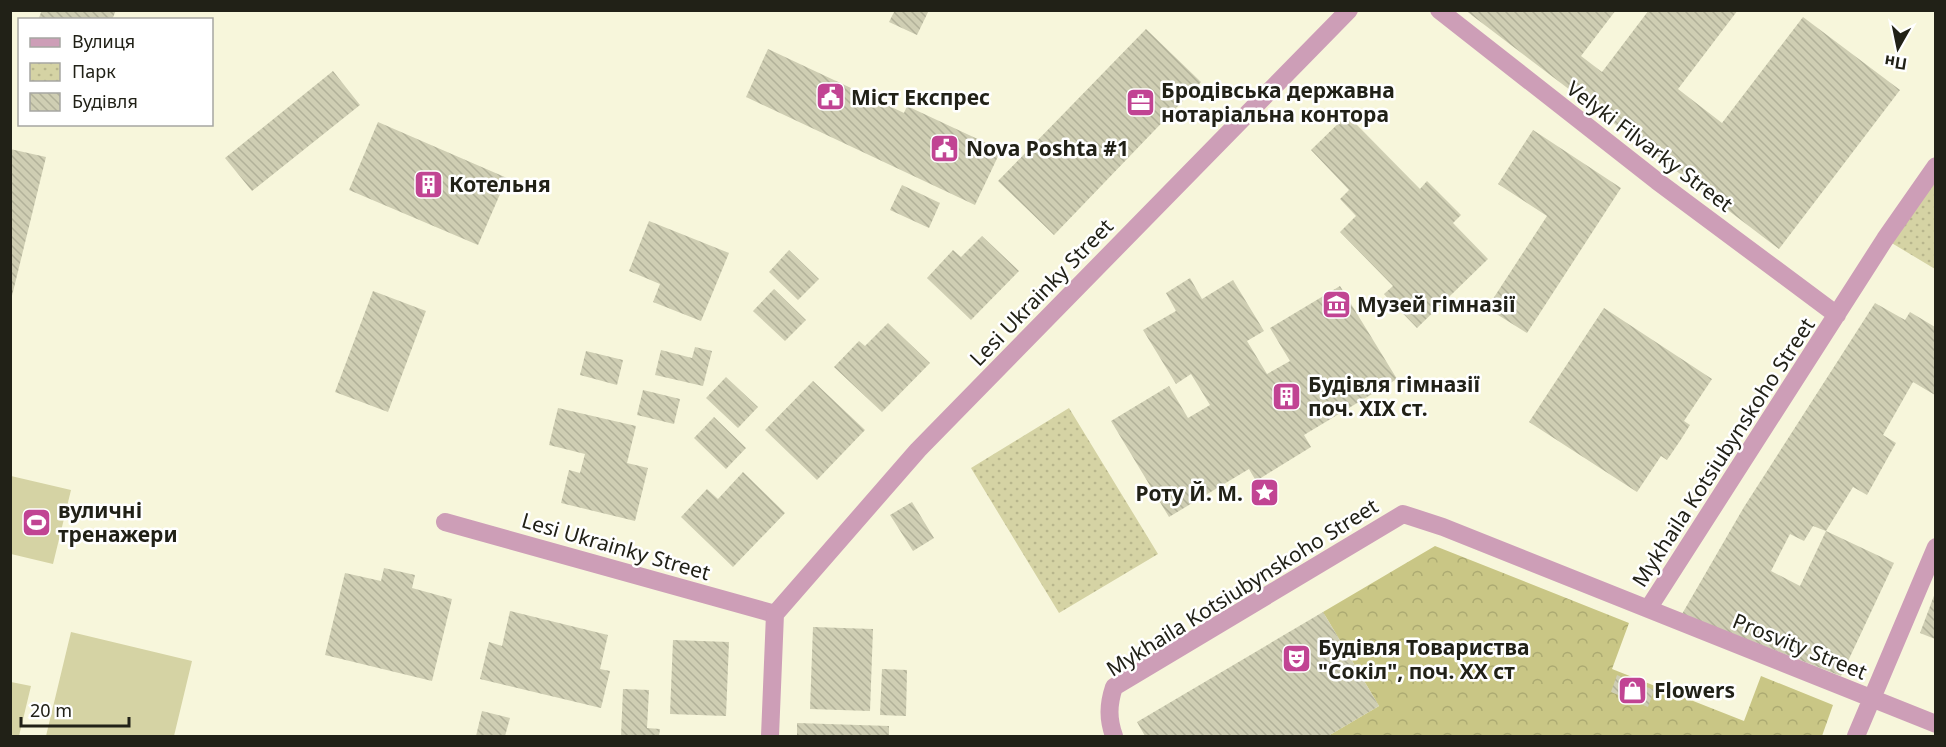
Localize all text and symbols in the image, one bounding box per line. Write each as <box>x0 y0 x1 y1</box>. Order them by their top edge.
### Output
legend <box>18 18 213 126</box>
north arrow <box>1868 18 1928 78</box>
text: Вулиця <box>72 29 135 53</box>
text: Пн <box>1883 50 1909 75</box>
text: Парк <box>72 59 116 83</box>
street label: Velyki Filvarky Street <box>1561 74 1739 218</box>
place label: Бродівська державна нотаріальна контора <box>1161 76 1395 128</box>
public building icon: Міст Експрес <box>814 81 846 113</box>
place label: Міст Експрес <box>851 83 990 111</box>
office icon: Бродівська державна нотаріальна контора <box>1124 86 1156 118</box>
text: Будівля <box>72 89 138 113</box>
public building icon: Nova Poshta #1 <box>929 132 961 164</box>
place label: Nova Poshta #1 <box>966 134 1129 162</box>
building icon: Котельня <box>412 168 444 200</box>
place label: Котельня <box>449 170 551 198</box>
street label: Lesi Ukrainky Street <box>963 212 1119 372</box>
museum icon: Музей гімназії <box>1320 288 1352 320</box>
place label: Музей гімназії <box>1357 290 1516 318</box>
street label: Mykhaila Kotsiubynskoho Street <box>1625 312 1821 592</box>
place label: Будівля гімназії поч. XIX ст. <box>1308 370 1481 422</box>
building icon: Будівля гімназії поч. XIX ст. <box>1271 380 1303 412</box>
place icon: Роту Й. М. <box>1248 477 1280 509</box>
place label: Роту Й. М. <box>1136 479 1243 507</box>
street label: Mykhaila Kotsiubynskoho Street <box>1101 491 1384 682</box>
place label: вуличні тренажери <box>58 496 178 548</box>
sports icon: вуличні тренажери <box>21 506 53 538</box>
street label: Lesi Ukrainky Street <box>519 506 714 586</box>
street label: Prosvity Street <box>1729 606 1872 686</box>
place label: Будівля Товариства "Сокіл", поч. ХХ ст <box>1318 633 1529 685</box>
theatre icon: Будівля Товариства "Сокіл", поч. ХХ ст <box>1281 643 1313 675</box>
shop icon: Flowers <box>1617 674 1649 706</box>
place label: Flowers <box>1654 676 1735 704</box>
scale bar <box>21 690 129 728</box>
text: 20 m <box>30 698 72 722</box>

